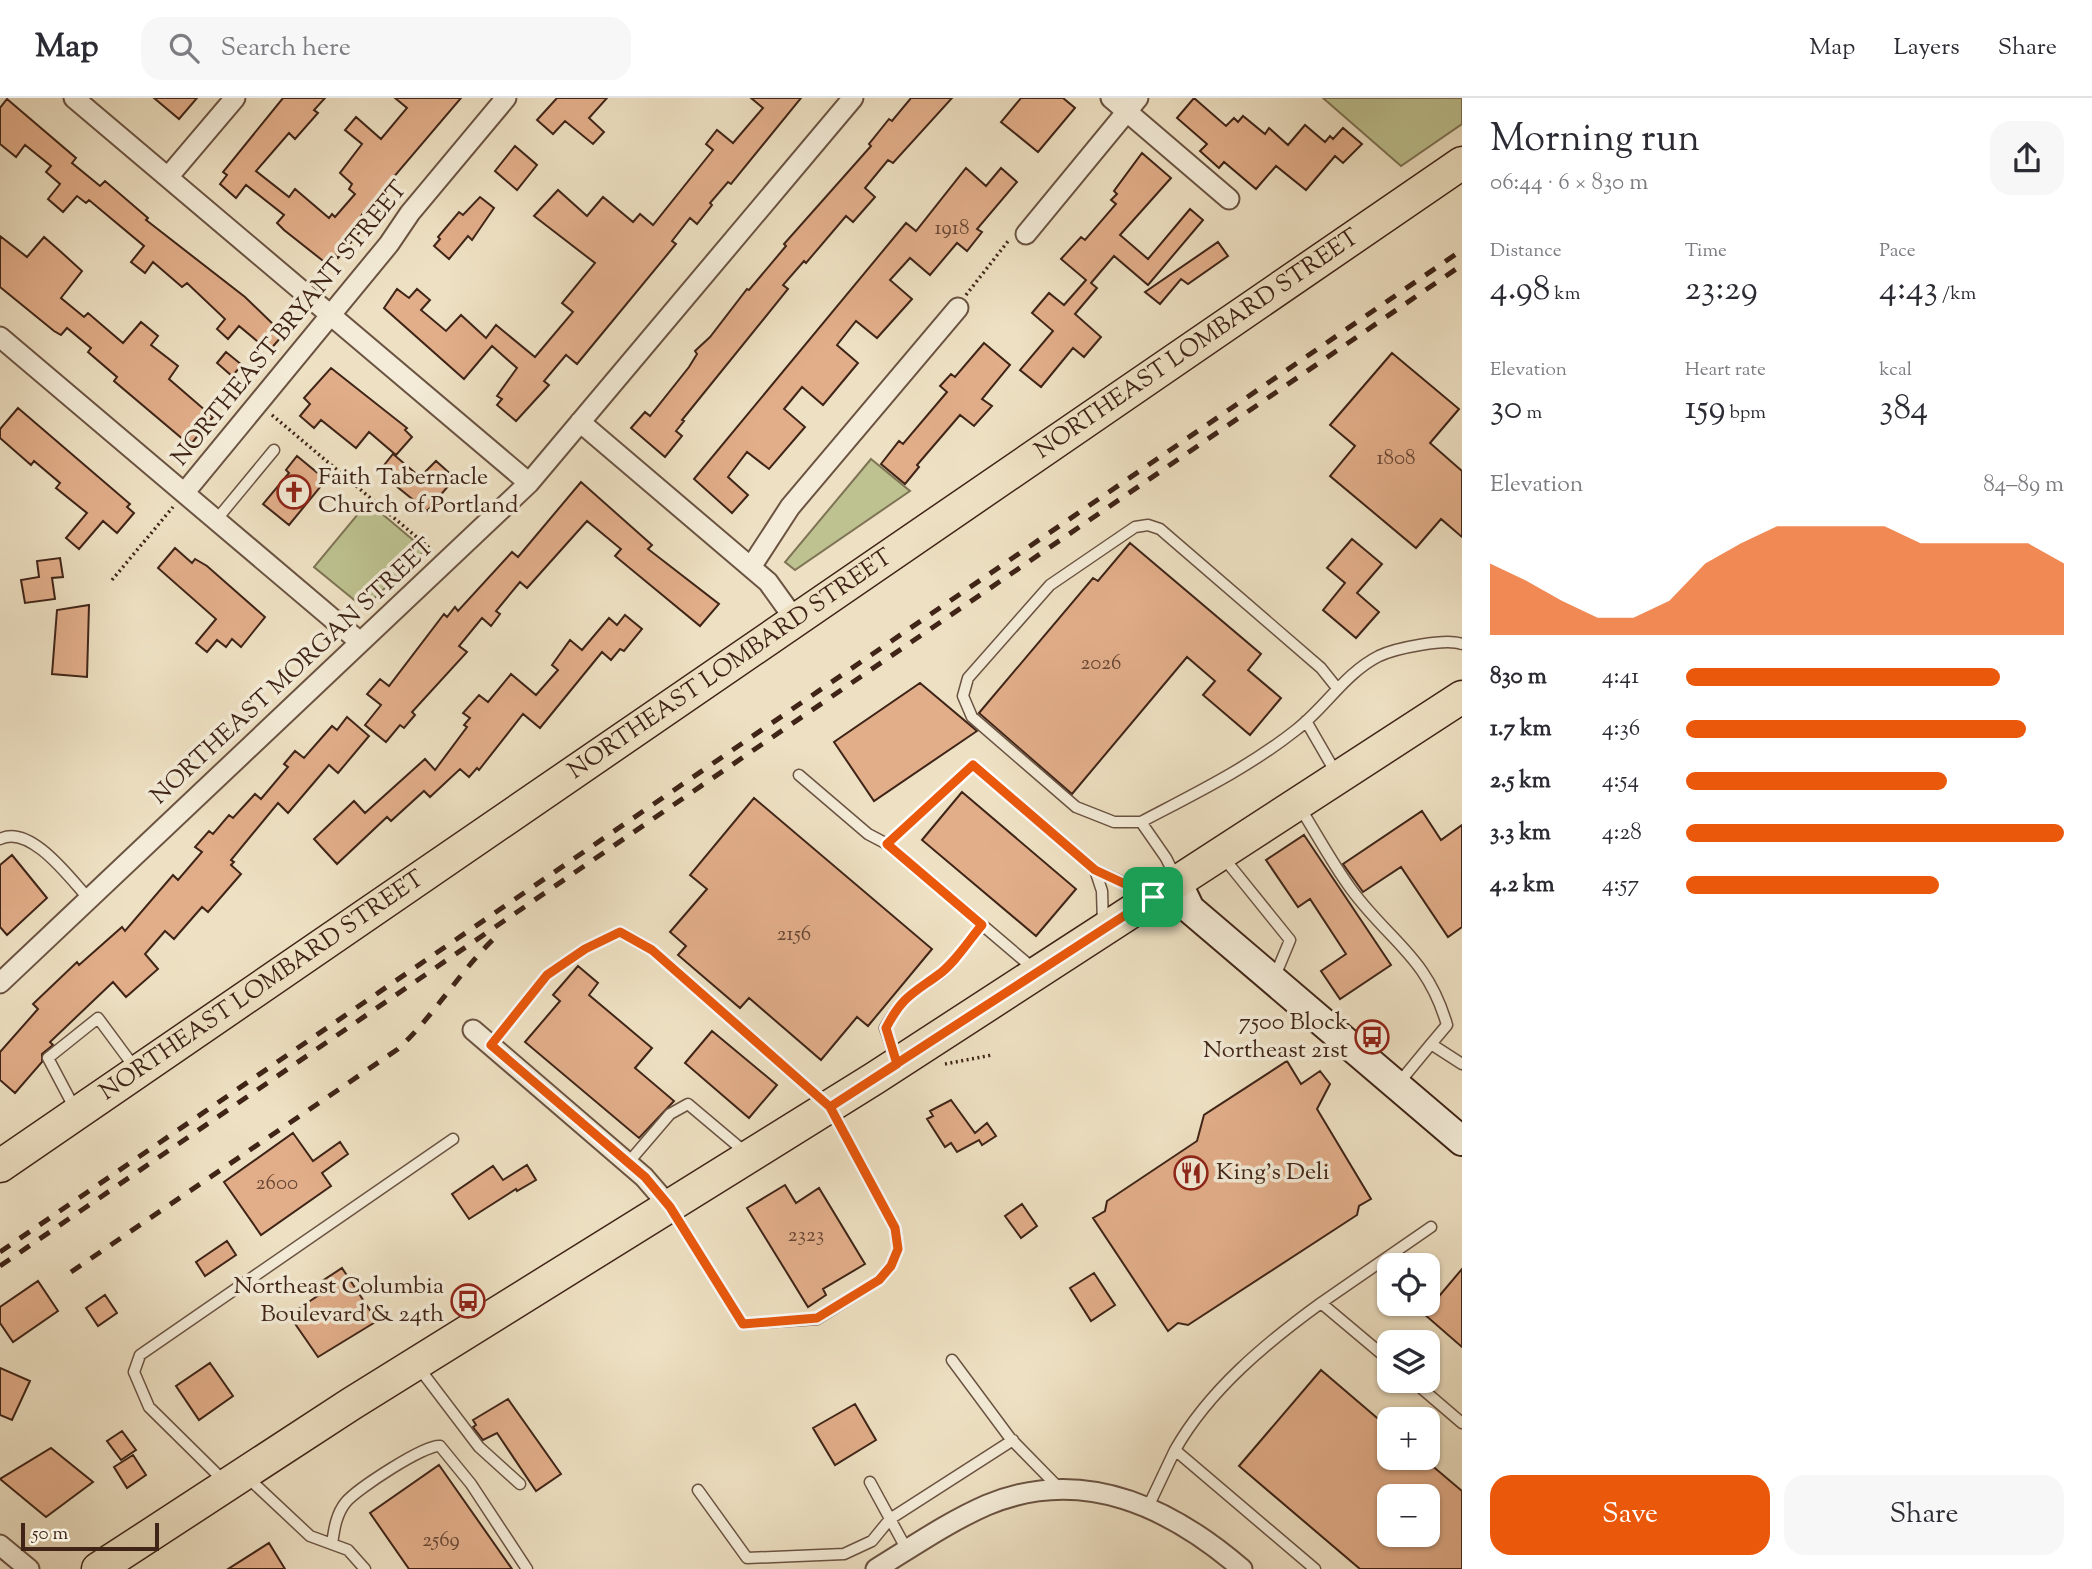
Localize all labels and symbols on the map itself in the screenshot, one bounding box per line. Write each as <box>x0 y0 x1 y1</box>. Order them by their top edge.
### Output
street label: NORTHEAST BRYANT STREET <box>164 174 416 474</box>
house number: 1918 <box>935 214 969 244</box>
street label: NORTHEAST LOMBARD STREET <box>1028 221 1367 468</box>
house number: 1808 <box>1376 444 1416 474</box>
place label: Faith Tabernacle Church of Portland <box>318 461 519 523</box>
church icon: Faith Tabernacle Church of Portland <box>275 473 313 511</box>
street label: NORTHEAST MORGAN STREET <box>144 531 442 813</box>
street label: NORTHEAST LOMBARD STREET <box>561 541 900 788</box>
house number: 2026 <box>1081 649 1122 679</box>
street label: NORTHEAST LOMBARD STREET <box>93 863 431 1110</box>
pin <box>1123 867 1183 927</box>
house number: 2156 <box>777 920 811 950</box>
place label: 7500 Block Northeast 21st <box>1203 1006 1348 1068</box>
bus stop icon: 7500 Block Northeast 21st <box>1353 1018 1391 1056</box>
restaurant icon: King's Deli <box>1172 1154 1210 1192</box>
place label: King's Deli <box>1216 1156 1330 1190</box>
house number: 2600 <box>256 1169 298 1199</box>
house number: 2323 <box>788 1221 824 1251</box>
place label: Northeast Columbia Boulevard & 24th <box>233 1270 444 1332</box>
bus stop icon: Northeast Columbia Boulevard & 24th <box>449 1282 487 1320</box>
scale bar <box>21 1520 159 1552</box>
house number: 2569 <box>422 1526 460 1556</box>

